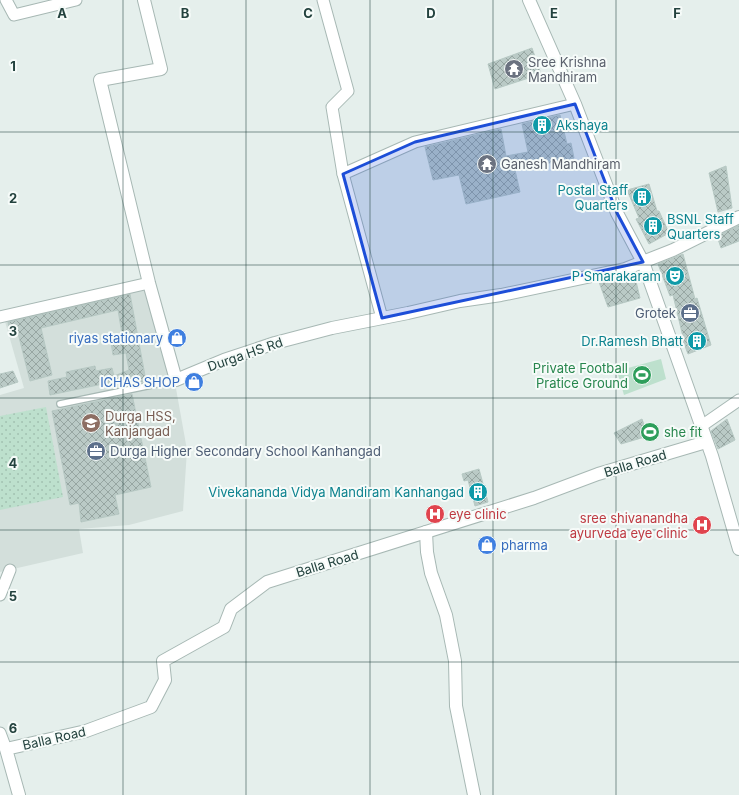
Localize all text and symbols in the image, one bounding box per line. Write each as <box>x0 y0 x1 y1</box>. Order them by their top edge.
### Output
text: A <box>57 5 67 21</box>
text: B <box>181 5 190 21</box>
text: C <box>303 5 313 21</box>
text: D <box>426 5 436 21</box>
text: E <box>550 5 558 21</box>
text: F <box>673 5 681 21</box>
place label: Sree Krishna Mandhiram <box>528 54 606 85</box>
text: 1 <box>10 58 16 74</box>
temple icon: Sree Krishna Mandhiram <box>503 58 525 80</box>
building icon: Akshaya <box>531 114 553 136</box>
place label: Akshaya <box>556 117 608 133</box>
temple icon: Ganesh Mandhiram <box>476 153 498 175</box>
place label: Ganesh Mandhiram <box>501 156 621 172</box>
place label: Postal Staff Quarters <box>558 182 628 213</box>
building icon: Postal Staff Quarters <box>631 186 653 208</box>
text: 2 <box>9 190 17 206</box>
place label: BSNL Staff Quarters <box>667 211 734 242</box>
building icon: BSNL Staff Quarters <box>642 215 664 237</box>
theatre icon: P Smarakaram <box>664 265 686 287</box>
place label: P Smarakaram <box>572 268 661 284</box>
office icon: Grotek <box>679 302 701 324</box>
place label: Grotek <box>635 305 676 321</box>
text: 3 <box>9 323 17 339</box>
shop icon: riyas stationary <box>166 327 188 349</box>
place label: riyas stationary <box>69 330 163 346</box>
building icon: Dr.Ramesh Bhatt <box>686 330 708 352</box>
place label: Dr.Ramesh Bhatt <box>581 333 683 349</box>
street label: Durga HS Rd <box>205 334 285 374</box>
place label: Private Football Pratice Ground <box>533 360 628 391</box>
sports icon: Private Football Pratice Ground <box>631 364 653 386</box>
shop icon: ICHAS SHOP <box>183 371 205 393</box>
place label: ICHAS SHOP <box>100 374 180 390</box>
place label: Durga HSS, Kanjangad <box>105 408 176 439</box>
school or university icon: Durga HSS, Kanjangad <box>80 412 102 434</box>
sports icon: she fit <box>639 421 661 443</box>
place label: she fit <box>664 424 702 440</box>
office icon: Durga Higher Secondary School Kanhangad <box>85 440 107 462</box>
place label: Durga Higher Secondary School Kanhangad <box>110 443 381 459</box>
street label: Balla Road <box>602 446 668 480</box>
text: 4 <box>9 455 18 471</box>
building icon: Vivekananda Vidya Mandiram Kanhangad <box>467 481 489 503</box>
place label: Vivekananda Vidya Mandiram Kanhangad <box>208 484 464 500</box>
hospital icon: eye clinic <box>424 503 446 525</box>
place label: eye clinic <box>449 506 507 522</box>
place label: sree shivanandha ayurveda eye clinic <box>570 510 688 541</box>
hospital icon: sree shivanandha ayurveda eye clinic <box>691 514 713 536</box>
shop icon: pharma <box>476 534 498 556</box>
place label: pharma <box>501 537 548 553</box>
street label: Balla Road <box>294 546 360 580</box>
text: 5 <box>9 588 17 604</box>
text: 6 <box>9 720 17 736</box>
street label: Balla Road <box>21 723 87 753</box>

